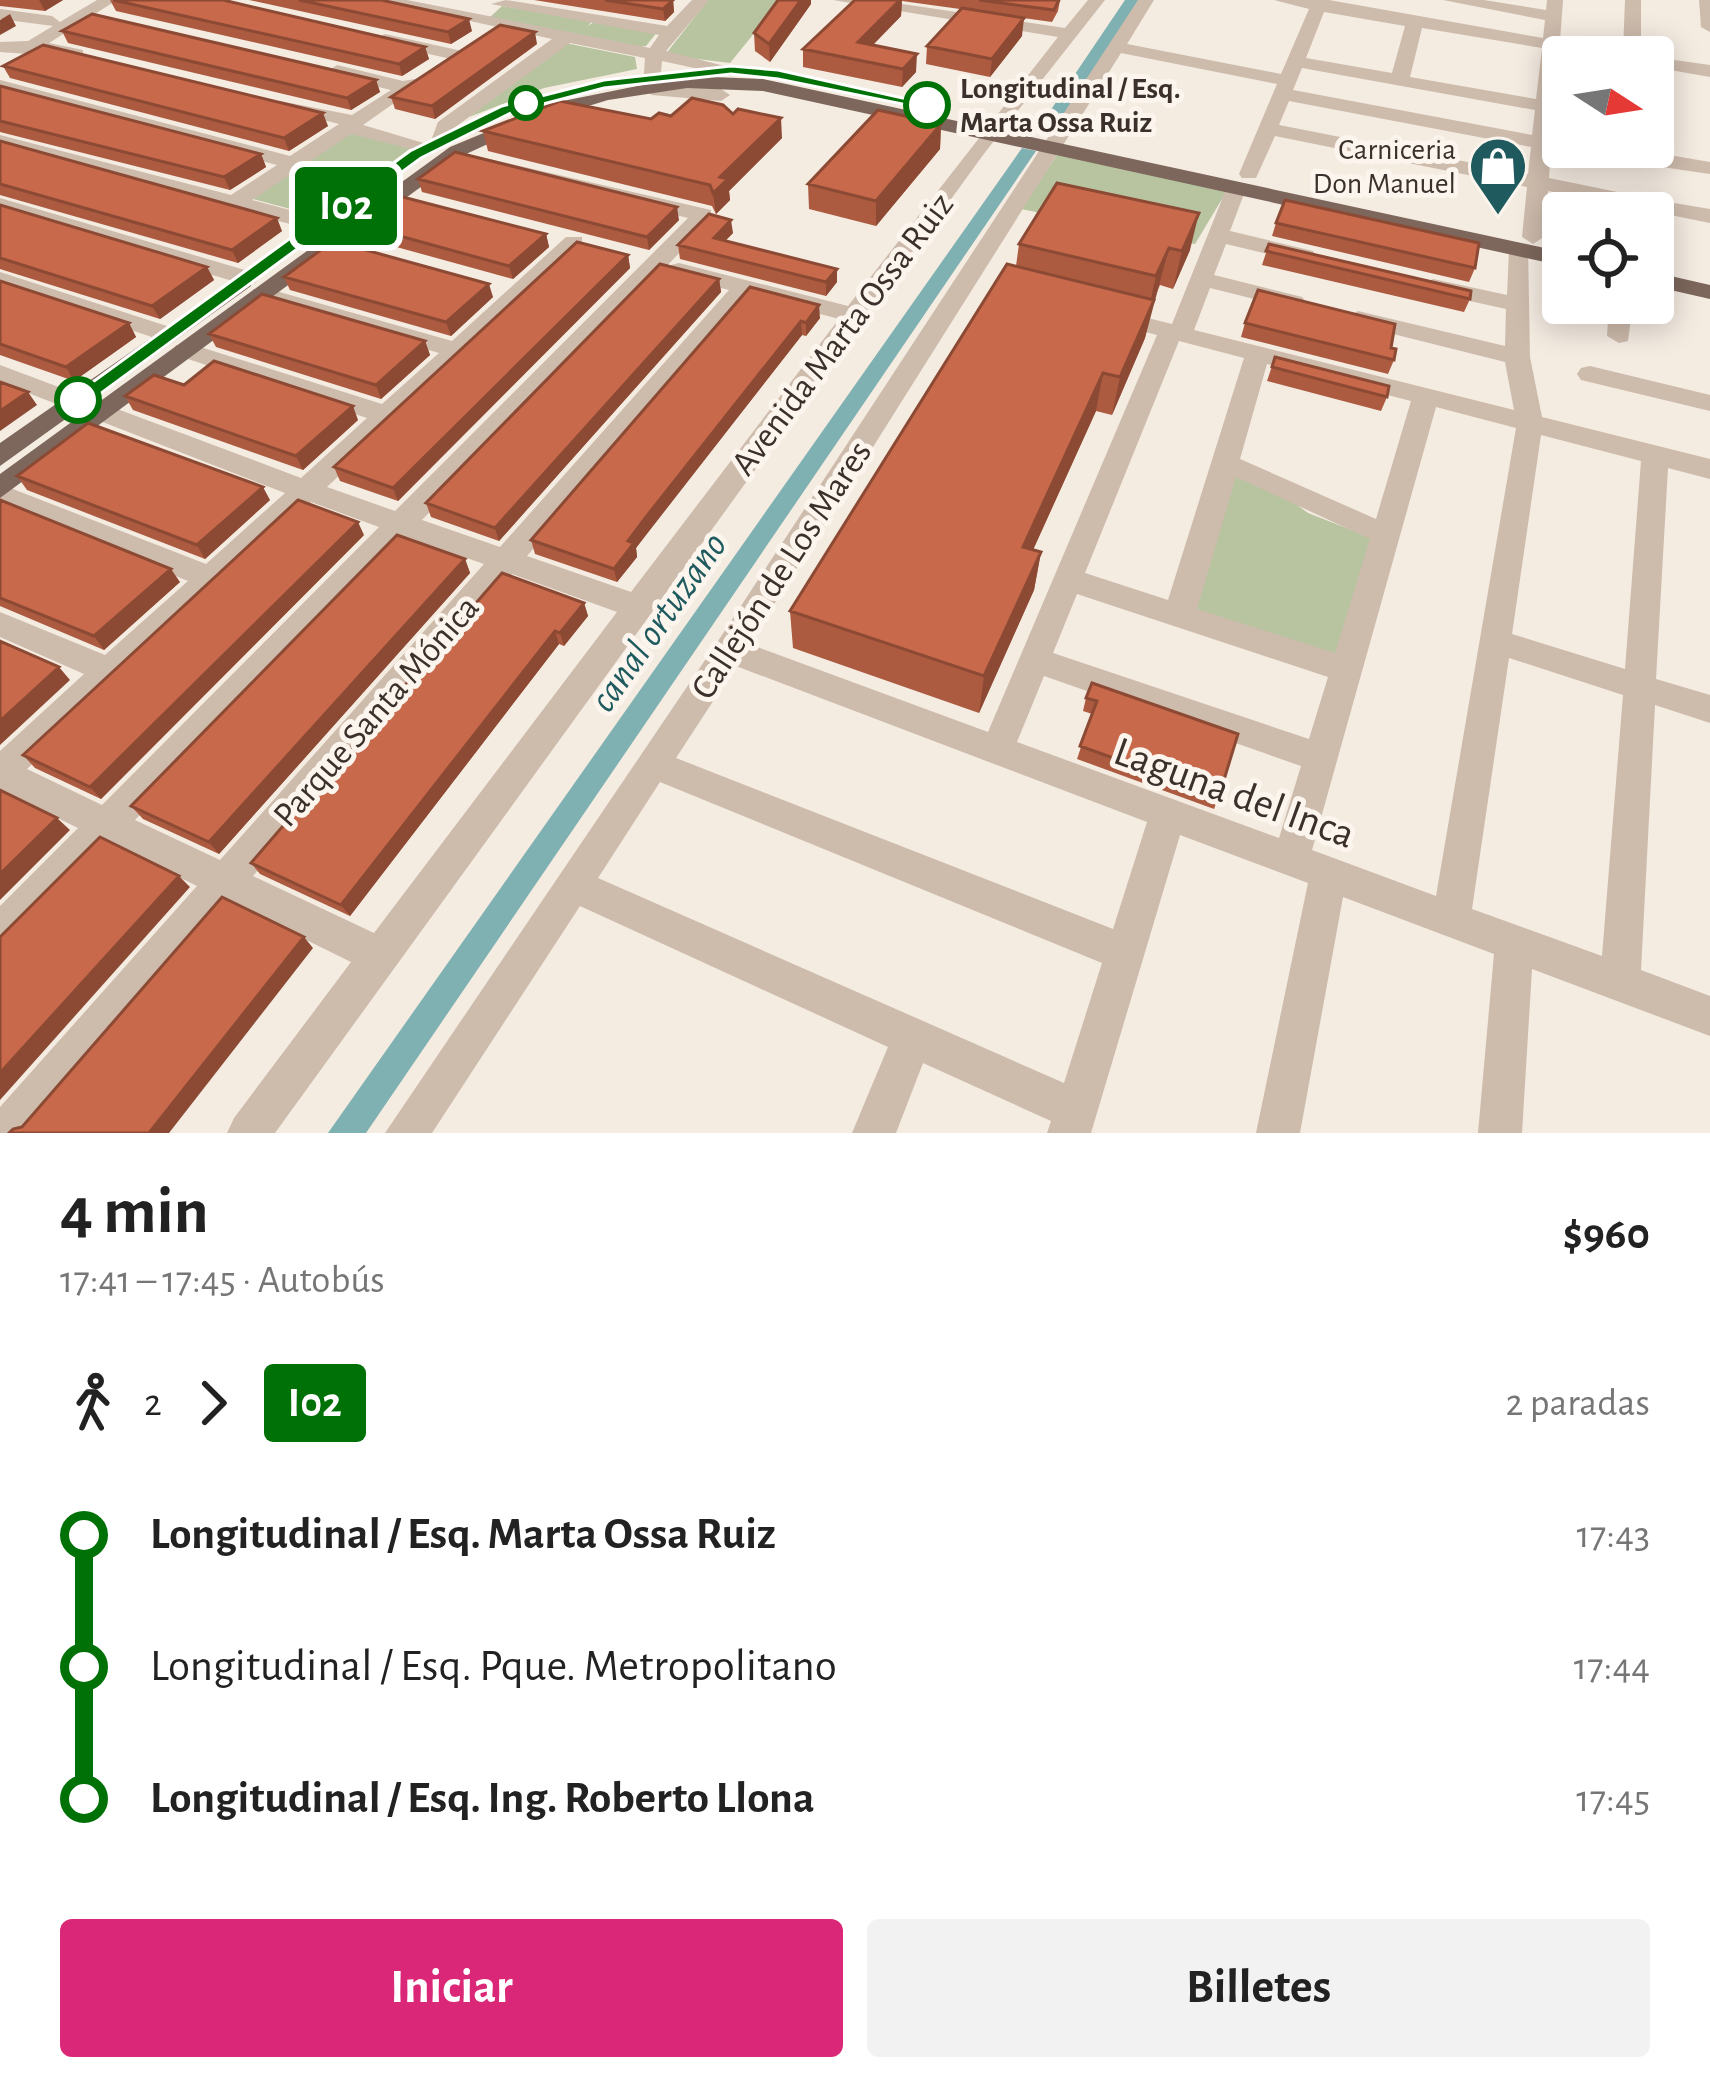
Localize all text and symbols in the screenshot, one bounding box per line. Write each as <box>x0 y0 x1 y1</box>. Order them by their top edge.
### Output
north arrow <box>1542 36 1674 168</box>
map controls <box>1542 36 1674 324</box>
place label: Longitudinal / Esq. Marta Ossa Ruiz <box>960 74 1181 138</box>
marker: Longitudinal / Esq. Marta Ossa Ruiz <box>905 83 949 127</box>
unlabelled marker <box>510 87 542 119</box>
place label: Carniceria Don Manuel <box>1313 135 1456 199</box>
shop icon: Carniceria Don Manuel <box>1467 135 1529 217</box>
line badge: I02 <box>277 167 415 245</box>
text: I02 <box>319 185 373 227</box>
street label: Avenida Marta Ossa Ruiz <box>725 186 960 482</box>
button: locate <box>1542 192 1674 324</box>
unlabelled marker <box>56 378 100 422</box>
street label: Callejón de Los Mares <box>685 435 878 705</box>
water label: canal ortuzano <box>583 526 735 719</box>
street label: Parque Santa Mónica <box>267 589 486 833</box>
street label: Laguna del Inca <box>1109 730 1360 856</box>
text: 4 min <box>60 1179 209 1245</box>
text: $960 <box>1563 1212 1650 1257</box>
text: 17:41 – 17:45 · Autobús <box>60 1261 385 1300</box>
icon: walk <box>60 1370 126 1436</box>
icon: forward <box>180 1370 246 1436</box>
text: I02 <box>288 1382 342 1424</box>
text: 2 <box>144 1384 162 1423</box>
text: 2 paradas <box>1506 1384 1650 1423</box>
text: Longitudinal / Esq. Marta Ossa Ruiz <box>150 1512 776 1557</box>
text: 17:43 <box>1577 1516 1650 1555</box>
text: Longitudinal / Esq. Pque. Metropolitano <box>150 1644 837 1689</box>
text: 17:44 <box>1574 1648 1650 1687</box>
text: Longitudinal / Esq. Ing. Roberto Llona <box>150 1776 815 1821</box>
text: 17:45 <box>1576 1780 1650 1819</box>
button: Iniciar <box>60 1919 843 2057</box>
button: Billetes <box>867 1919 1650 2057</box>

